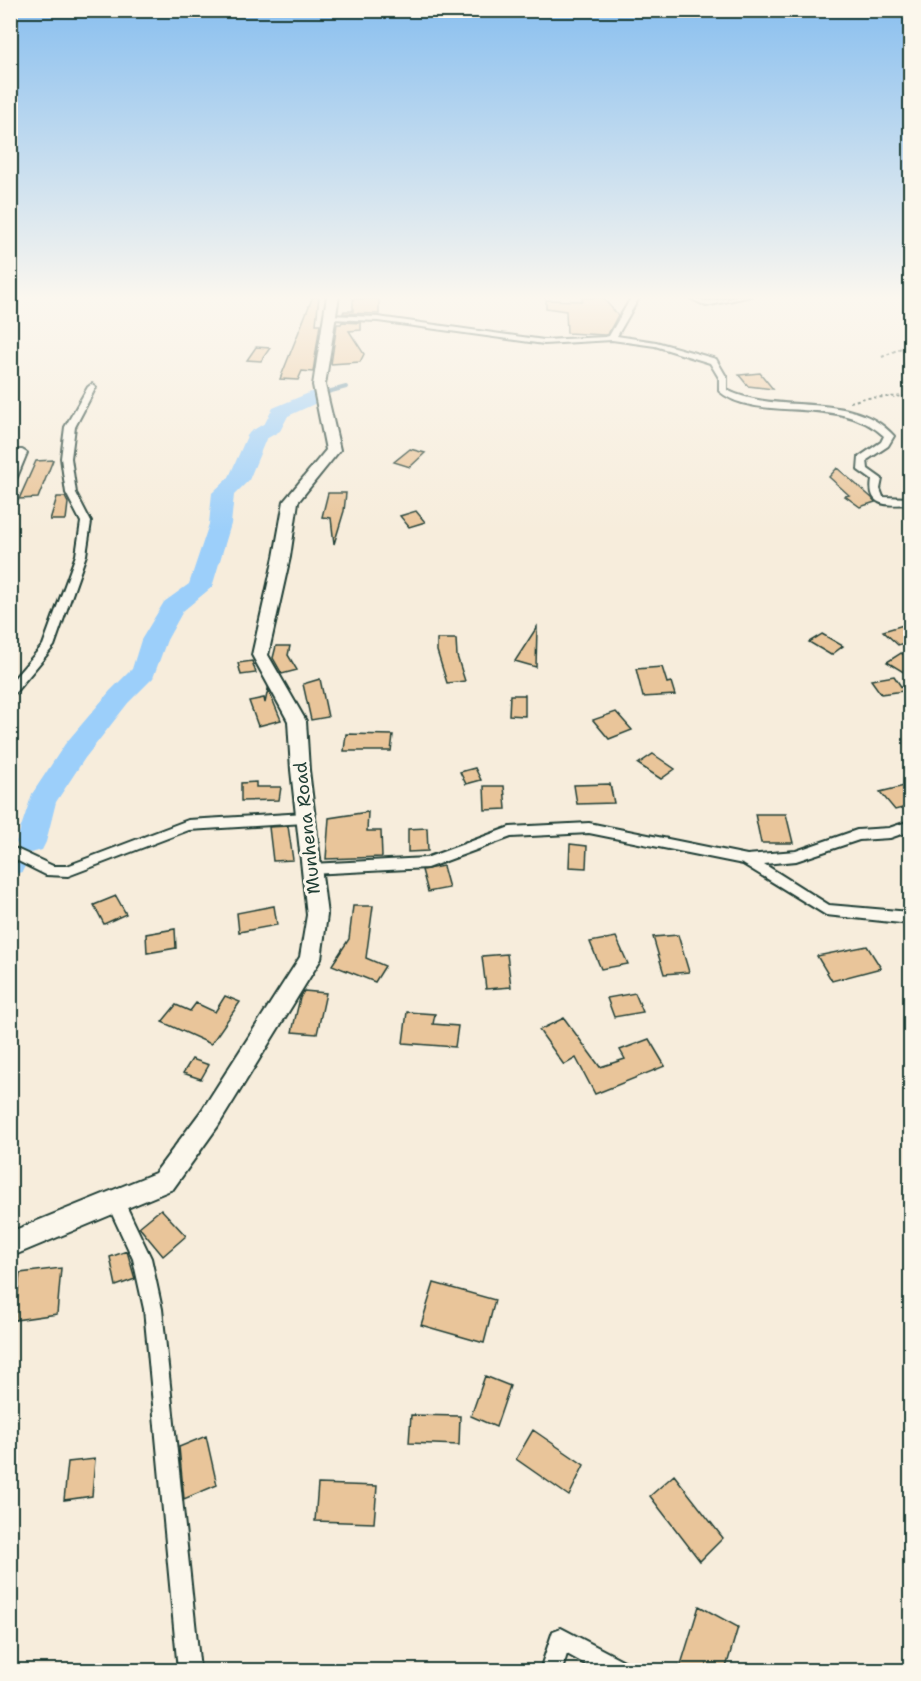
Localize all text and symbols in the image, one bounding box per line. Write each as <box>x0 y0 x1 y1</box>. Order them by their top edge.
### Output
street label: Munhena Road <box>288 761 326 895</box>

